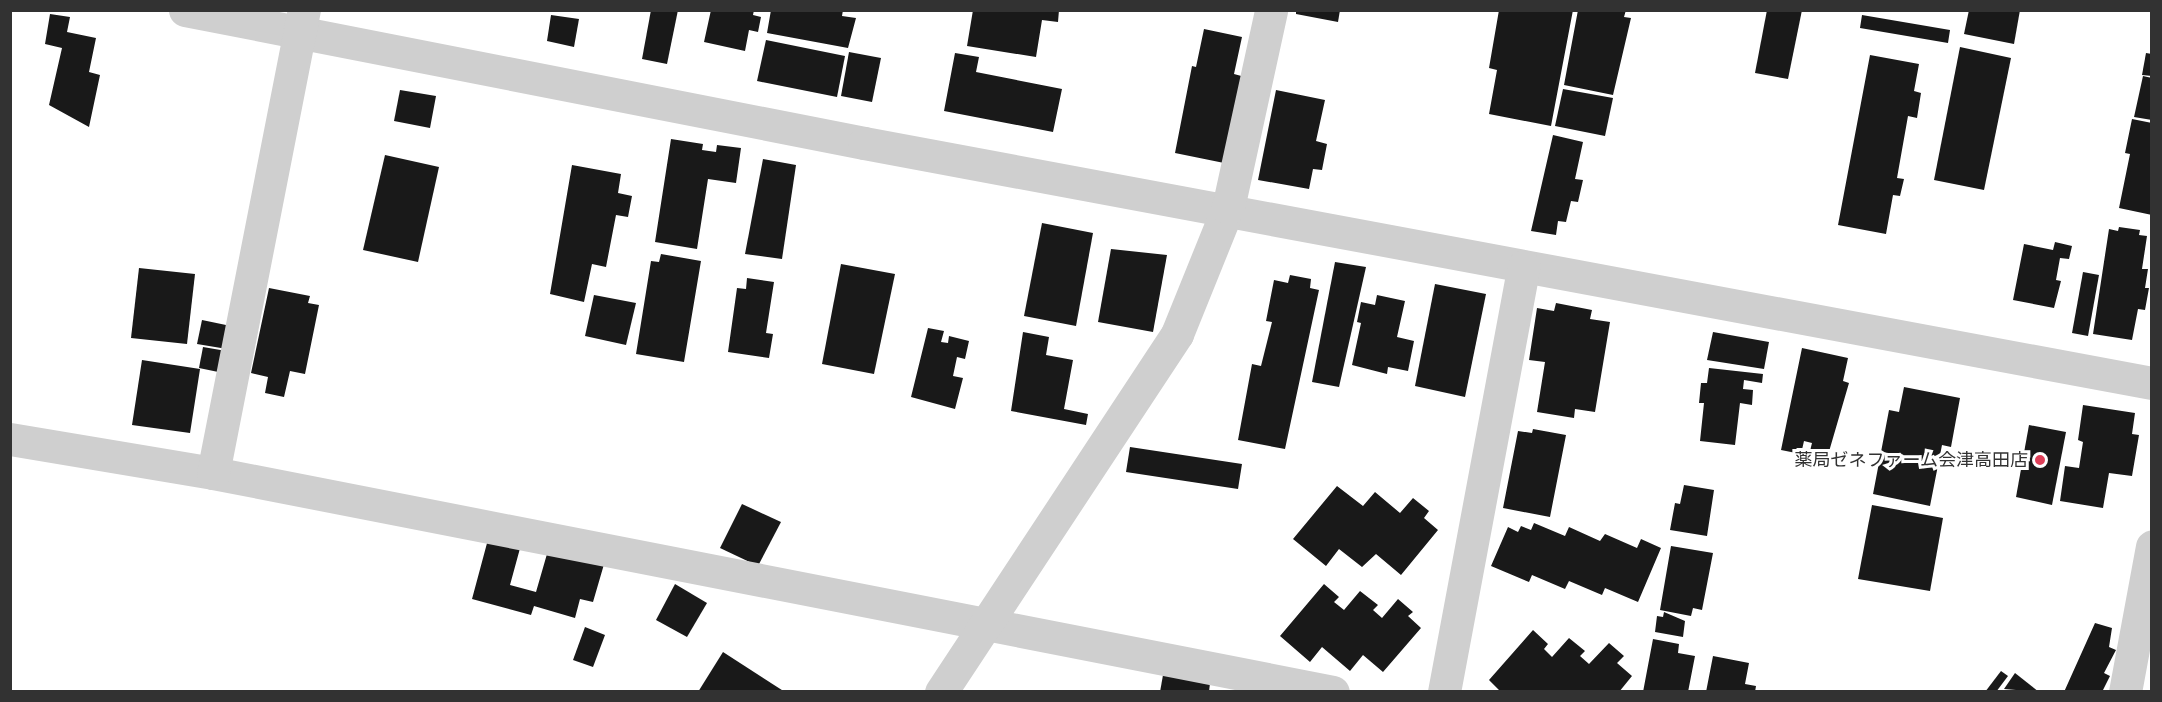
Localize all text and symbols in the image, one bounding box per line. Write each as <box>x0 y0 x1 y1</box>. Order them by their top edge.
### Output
place label: 薬局ゼネファーム会津高田店 <box>1794 449 2028 471</box>
marker: 薬局ゼネファーム会津高田店 <box>2033 453 2047 467</box>

